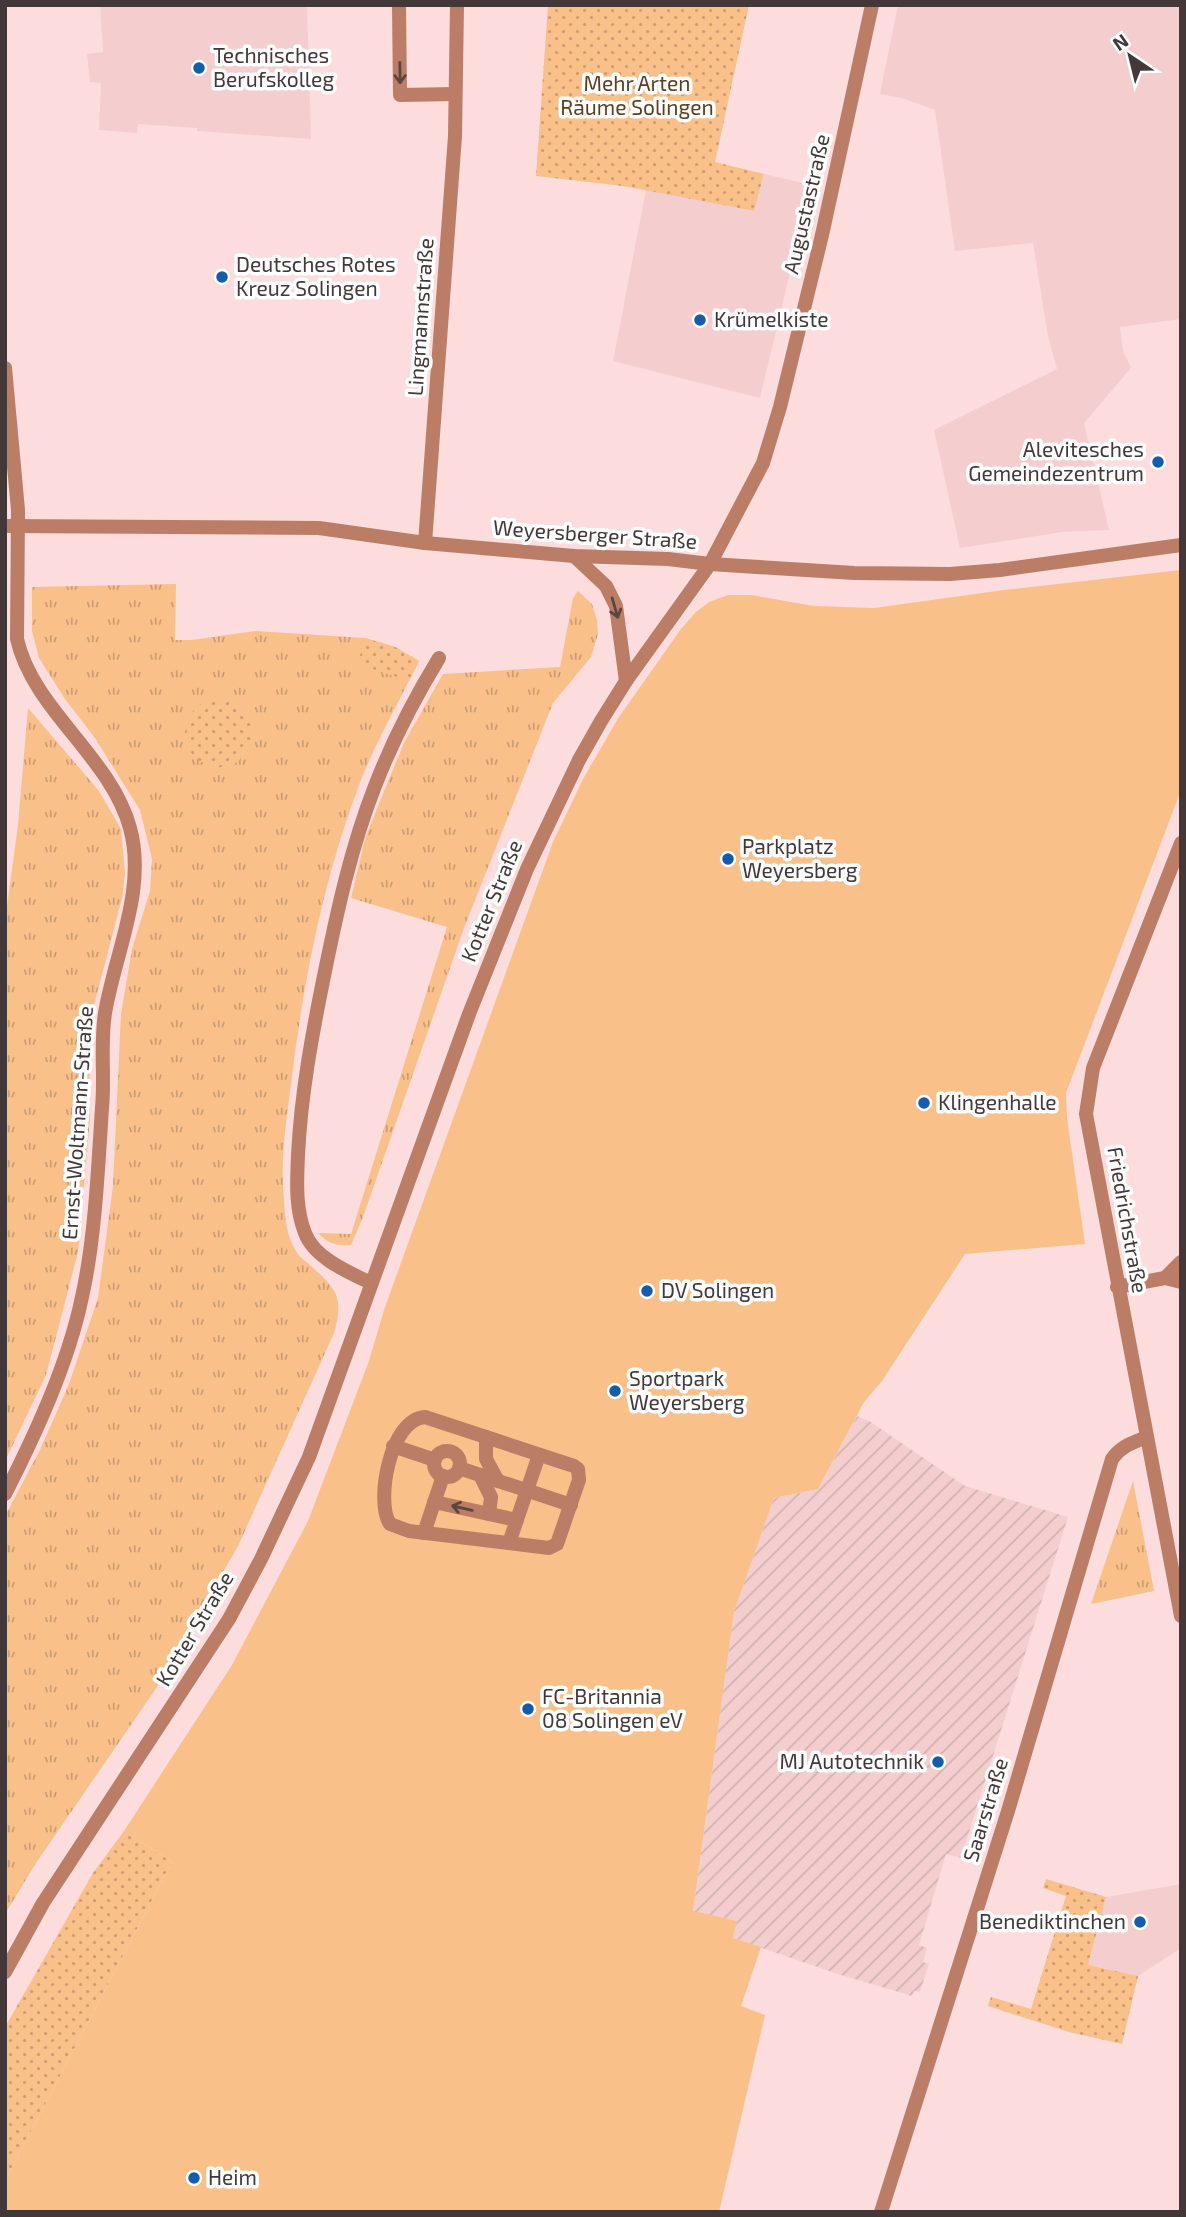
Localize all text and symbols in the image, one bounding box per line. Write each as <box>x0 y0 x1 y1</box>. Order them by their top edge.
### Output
north arrow <box>1095 21 1165 91</box>
text: N <box>1108 28 1132 55</box>
place label: Technisches Berufskolleg <box>213 42 334 91</box>
marker: Technisches Berufskolleg <box>191 60 207 76</box>
one-way arrow <box>393 62 407 85</box>
park label: Mehr Arten Räume Solingen <box>560 70 714 119</box>
street label: Augustastraße <box>777 131 834 276</box>
street label: Lingmannstraße <box>402 237 437 397</box>
place label: Deutsches Rotes Kreuz Solingen <box>236 251 396 300</box>
marker: Deutsches Rotes Kreuz Solingen <box>214 269 230 285</box>
place label: Krümelkiste <box>714 306 829 331</box>
marker: Krümelkiste <box>692 312 708 328</box>
place label: Alevitesches Gemeindezentrum <box>968 436 1144 485</box>
marker: Alevitesches Gemeindezentrum <box>1150 454 1166 470</box>
street label: Weyersberger Straße <box>492 514 698 553</box>
one-way arrow <box>609 597 622 619</box>
place label: Parkplatz Weyersberg <box>742 833 858 882</box>
street label: Kotter Straße <box>455 836 526 965</box>
marker: Parkplatz Weyersberg <box>720 851 736 867</box>
street label: Ernst-Woltmann-Straße <box>56 1005 97 1241</box>
place label: Klingenhalle <box>938 1089 1057 1114</box>
marker: Klingenhalle <box>916 1095 932 1111</box>
street label: Friedrichstraße <box>1103 1145 1154 1295</box>
place label: DV Solingen <box>661 1277 774 1302</box>
marker: DV Solingen <box>639 1283 655 1299</box>
place label: Sportpark Weyersberg <box>629 1365 745 1414</box>
marker: Sportpark Weyersberg <box>607 1383 623 1399</box>
one-way arrow <box>451 1500 474 1514</box>
street label: Kotter Straße <box>150 1566 238 1690</box>
place label: FC-Britannia 08 Solingen eV <box>542 1683 683 1732</box>
marker: FC-Britannia 08 Solingen eV <box>520 1701 536 1717</box>
place label: MJ Autotechnik <box>779 1748 924 1773</box>
marker: MJ Autotechnik <box>930 1754 946 1770</box>
street label: Saarstraße <box>957 1755 1012 1865</box>
place label: Benediktinchen <box>979 1908 1126 1933</box>
marker: Benediktinchen <box>1132 1914 1148 1930</box>
place label: Heim <box>208 2164 257 2189</box>
marker: Heim <box>186 2170 202 2186</box>

